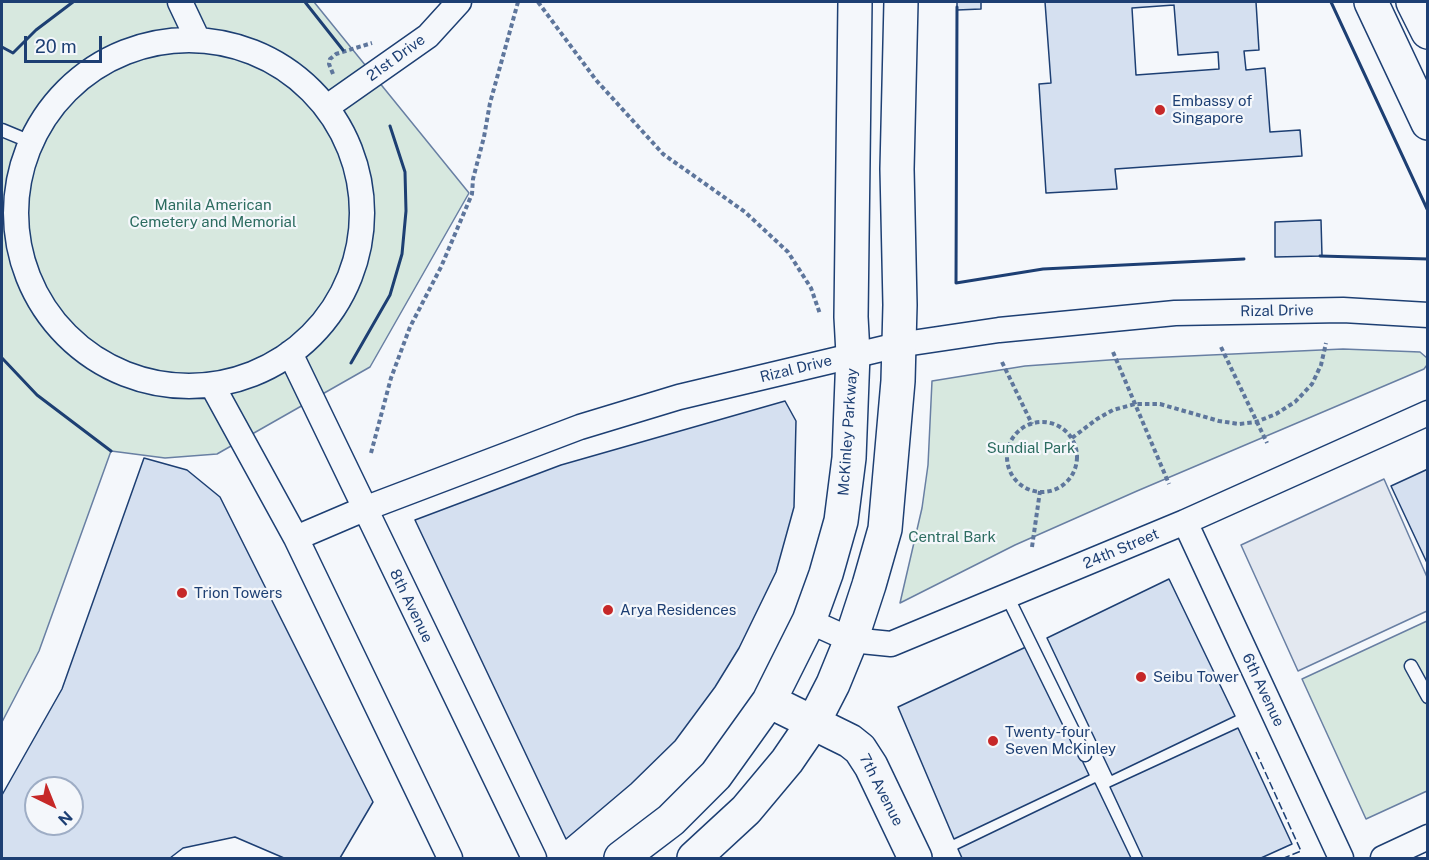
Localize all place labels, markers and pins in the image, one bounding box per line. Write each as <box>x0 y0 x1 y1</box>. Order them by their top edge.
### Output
place label: Embassy of Singapore <box>1172 92 1252 127</box>
marker: Embassy of Singapore <box>1153 103 1167 117</box>
place label: Trion Towers <box>194 584 282 602</box>
marker: Trion Towers <box>175 586 189 600</box>
place label: Arya Residences <box>620 601 736 619</box>
marker: Arya Residences <box>601 603 615 617</box>
place label: Seibu Tower <box>1153 668 1239 686</box>
marker: Seibu Tower <box>1134 670 1148 684</box>
place label: Twenty-four Seven McKinley <box>1005 723 1116 758</box>
marker: Twenty-four Seven McKinley <box>986 734 1000 748</box>

